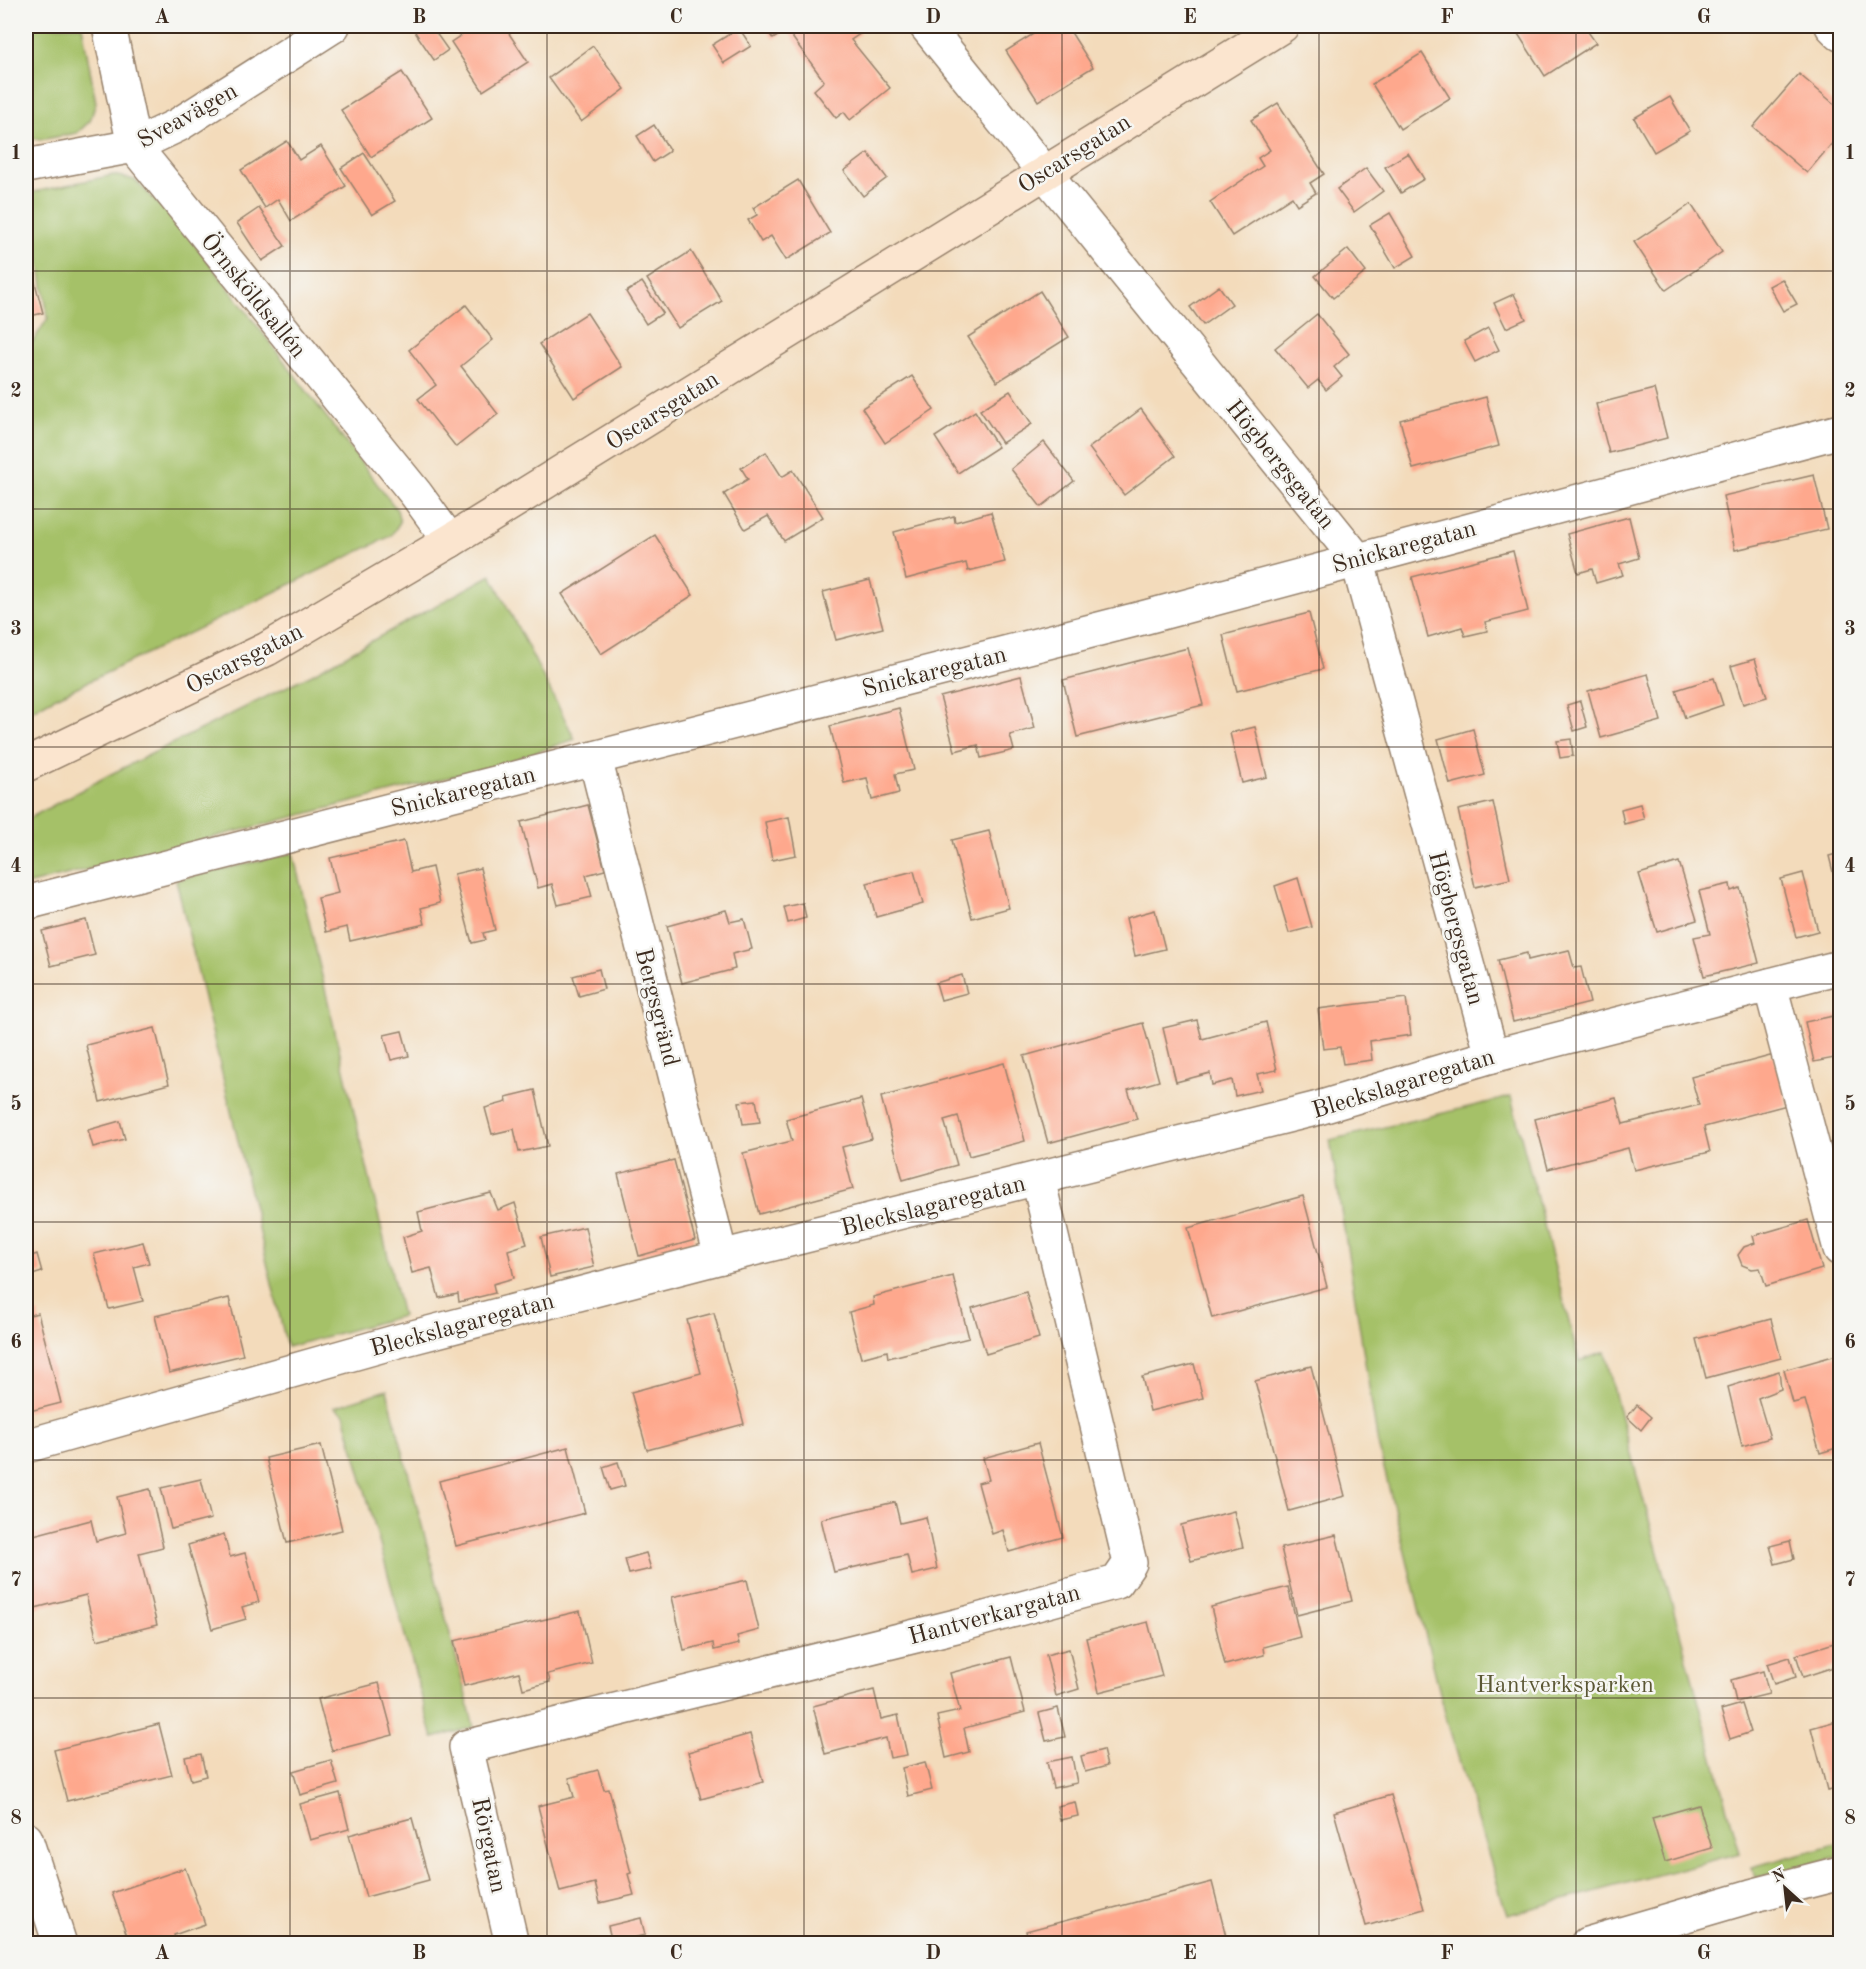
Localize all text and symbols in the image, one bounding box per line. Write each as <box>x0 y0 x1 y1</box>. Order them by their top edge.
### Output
text: A <box>154 8 170 28</box>
text: B <box>412 8 426 28</box>
text: C <box>669 8 683 28</box>
text: D <box>925 8 941 28</box>
text: E <box>1183 8 1197 28</box>
text: F <box>1440 8 1454 28</box>
text: G <box>1697 8 1711 28</box>
street label: Sveavägen <box>134 80 242 154</box>
street label: Oscarsgatan <box>1014 111 1136 199</box>
text: 1 <box>10 144 22 164</box>
text: 1 <box>1844 144 1856 164</box>
street label: Örnsköldsallén <box>195 227 313 363</box>
street label: Oscarsgatan <box>602 368 724 456</box>
text: 2 <box>10 382 22 402</box>
text: 2 <box>1844 382 1856 402</box>
street label: Högbergsgatan <box>1220 396 1339 534</box>
street label: Snickaregatan <box>1330 517 1479 579</box>
text: 3 <box>10 620 22 640</box>
street label: Oscarsgatan <box>183 620 307 699</box>
text: 3 <box>1844 620 1856 640</box>
street label: Snickaregatan <box>860 643 1009 702</box>
street label: Snickaregatan <box>389 763 538 822</box>
street label: Högbergsgatan <box>1423 849 1487 1008</box>
text: 4 <box>10 857 22 877</box>
text: 4 <box>1844 857 1856 877</box>
street label: Bergsgränd <box>630 946 682 1069</box>
street label: Bleckslagaregatan <box>1309 1046 1498 1124</box>
text: 5 <box>10 1094 22 1115</box>
text: 5 <box>1844 1094 1856 1115</box>
street label: Bleckslagaregatan <box>839 1172 1028 1242</box>
street label: Bleckslagaregatan <box>368 1290 557 1362</box>
text: 6 <box>10 1333 22 1353</box>
text: 6 <box>1844 1333 1856 1353</box>
text: 7 <box>10 1571 22 1591</box>
text: 7 <box>1844 1571 1856 1591</box>
street label: Hantverkargatan <box>906 1581 1083 1650</box>
park label: Hantverksparken <box>1476 1674 1654 1698</box>
street label: Rörgatan <box>466 1795 510 1895</box>
text: 8 <box>10 1809 22 1829</box>
text: 8 <box>1844 1809 1856 1829</box>
north arrow <box>1755 1858 1815 1918</box>
text: N <box>1770 1866 1789 1886</box>
text: A <box>154 1944 170 1964</box>
text: B <box>412 1944 426 1964</box>
text: C <box>669 1944 683 1964</box>
text: D <box>925 1944 941 1964</box>
text: E <box>1183 1944 1197 1964</box>
text: F <box>1440 1944 1454 1964</box>
text: G <box>1697 1944 1711 1964</box>

